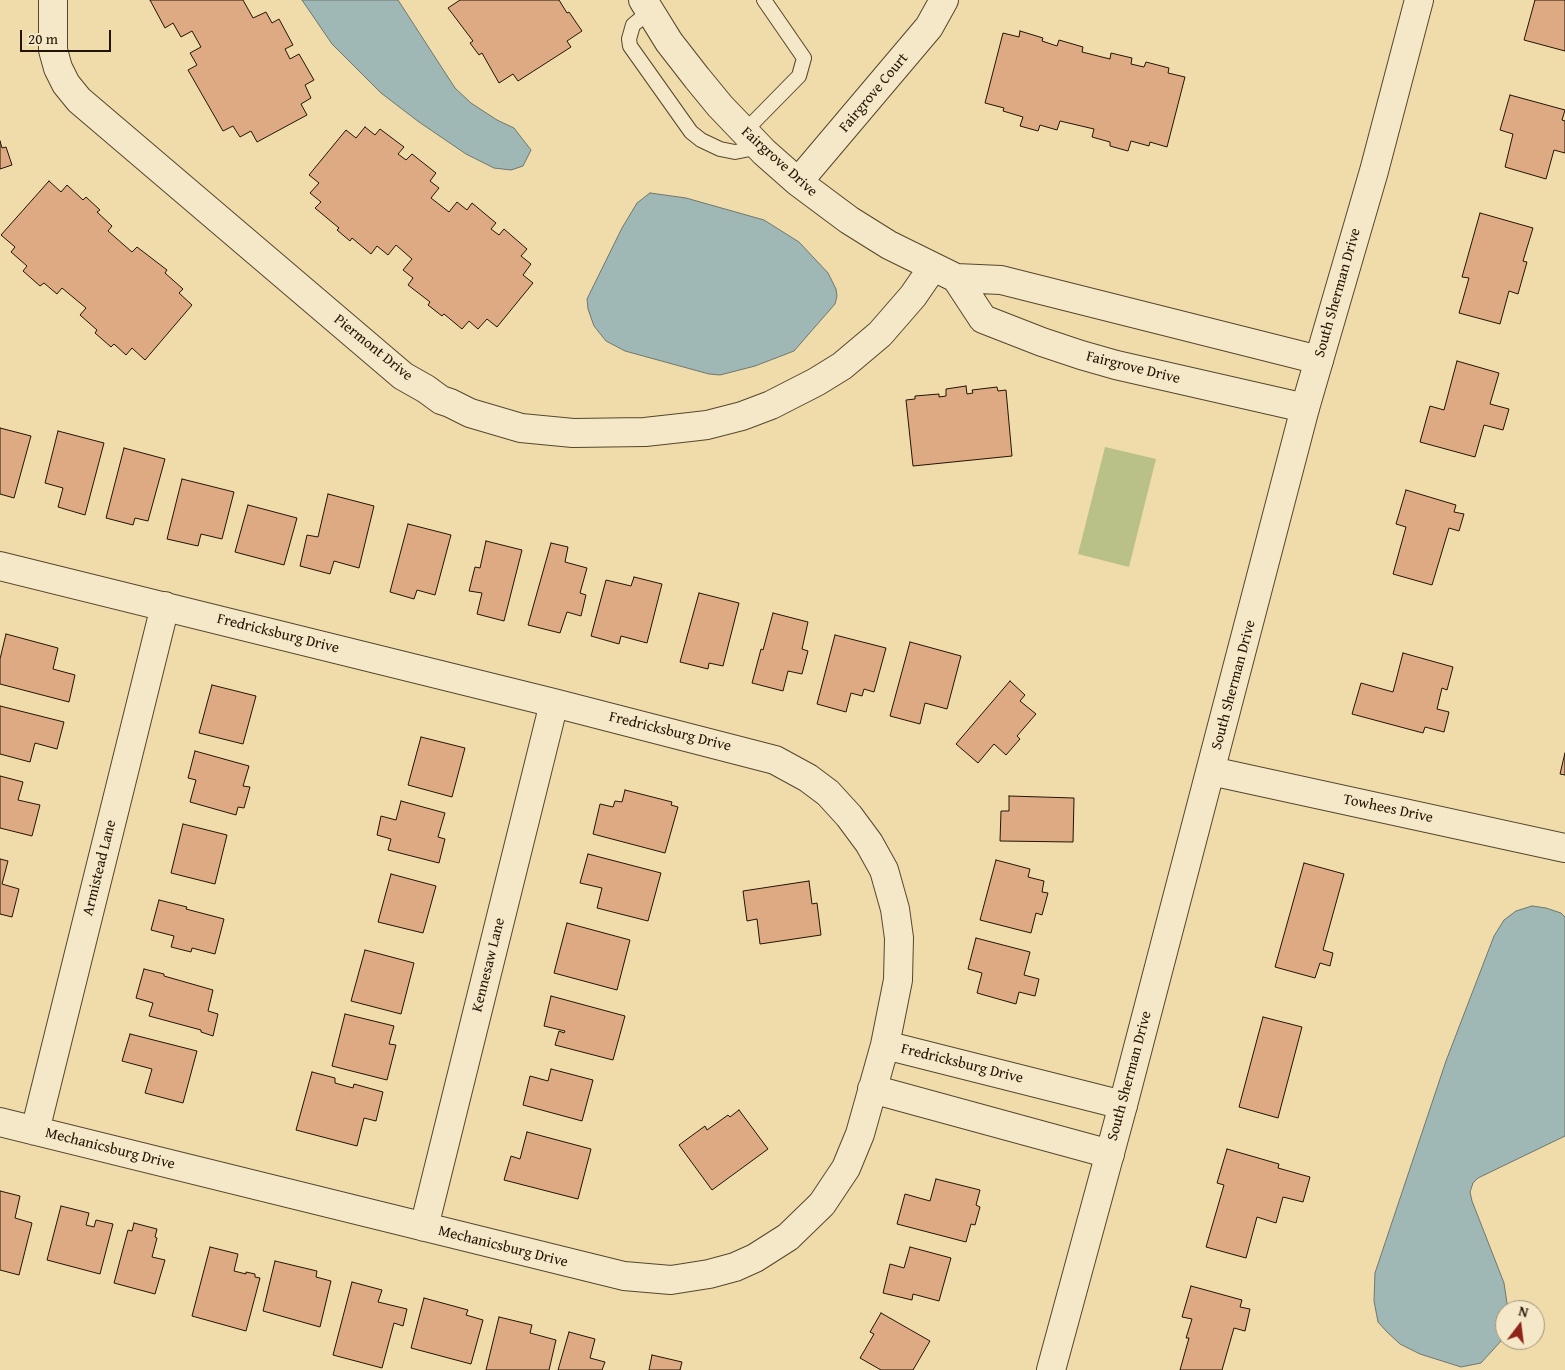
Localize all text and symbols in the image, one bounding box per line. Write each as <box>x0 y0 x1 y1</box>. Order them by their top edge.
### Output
scale bar <box>22 20 114 52</box>
text: 20 m <box>28 28 58 49</box>
street label: Fairgrove Court <box>836 50 912 136</box>
street label: Fairgrove Drive <box>737 123 821 201</box>
street label: South Sherman Drive <box>1311 226 1365 360</box>
street label: Piermont Drive <box>330 311 416 385</box>
street label: Fairgrove Drive <box>1084 348 1182 388</box>
street label: Fredricksburg Drive <box>215 610 341 658</box>
street label: South Sherman Drive <box>1208 618 1260 752</box>
street label: Fredricksburg Drive <box>607 708 733 756</box>
street label: Towhees Drive <box>1341 791 1435 827</box>
street label: Armistead Lane <box>79 818 121 918</box>
street label: Kennesaw Lane <box>469 916 509 1014</box>
street label: South Sherman Drive <box>1104 1009 1156 1143</box>
street label: Fredricksburg Drive <box>899 1040 1025 1088</box>
street label: Mechanicsburg Drive <box>43 1124 177 1174</box>
street label: Mechanicsburg Drive <box>436 1222 570 1272</box>
north arrow <box>1495 1300 1545 1350</box>
text: N <box>1517 1301 1531 1322</box>

